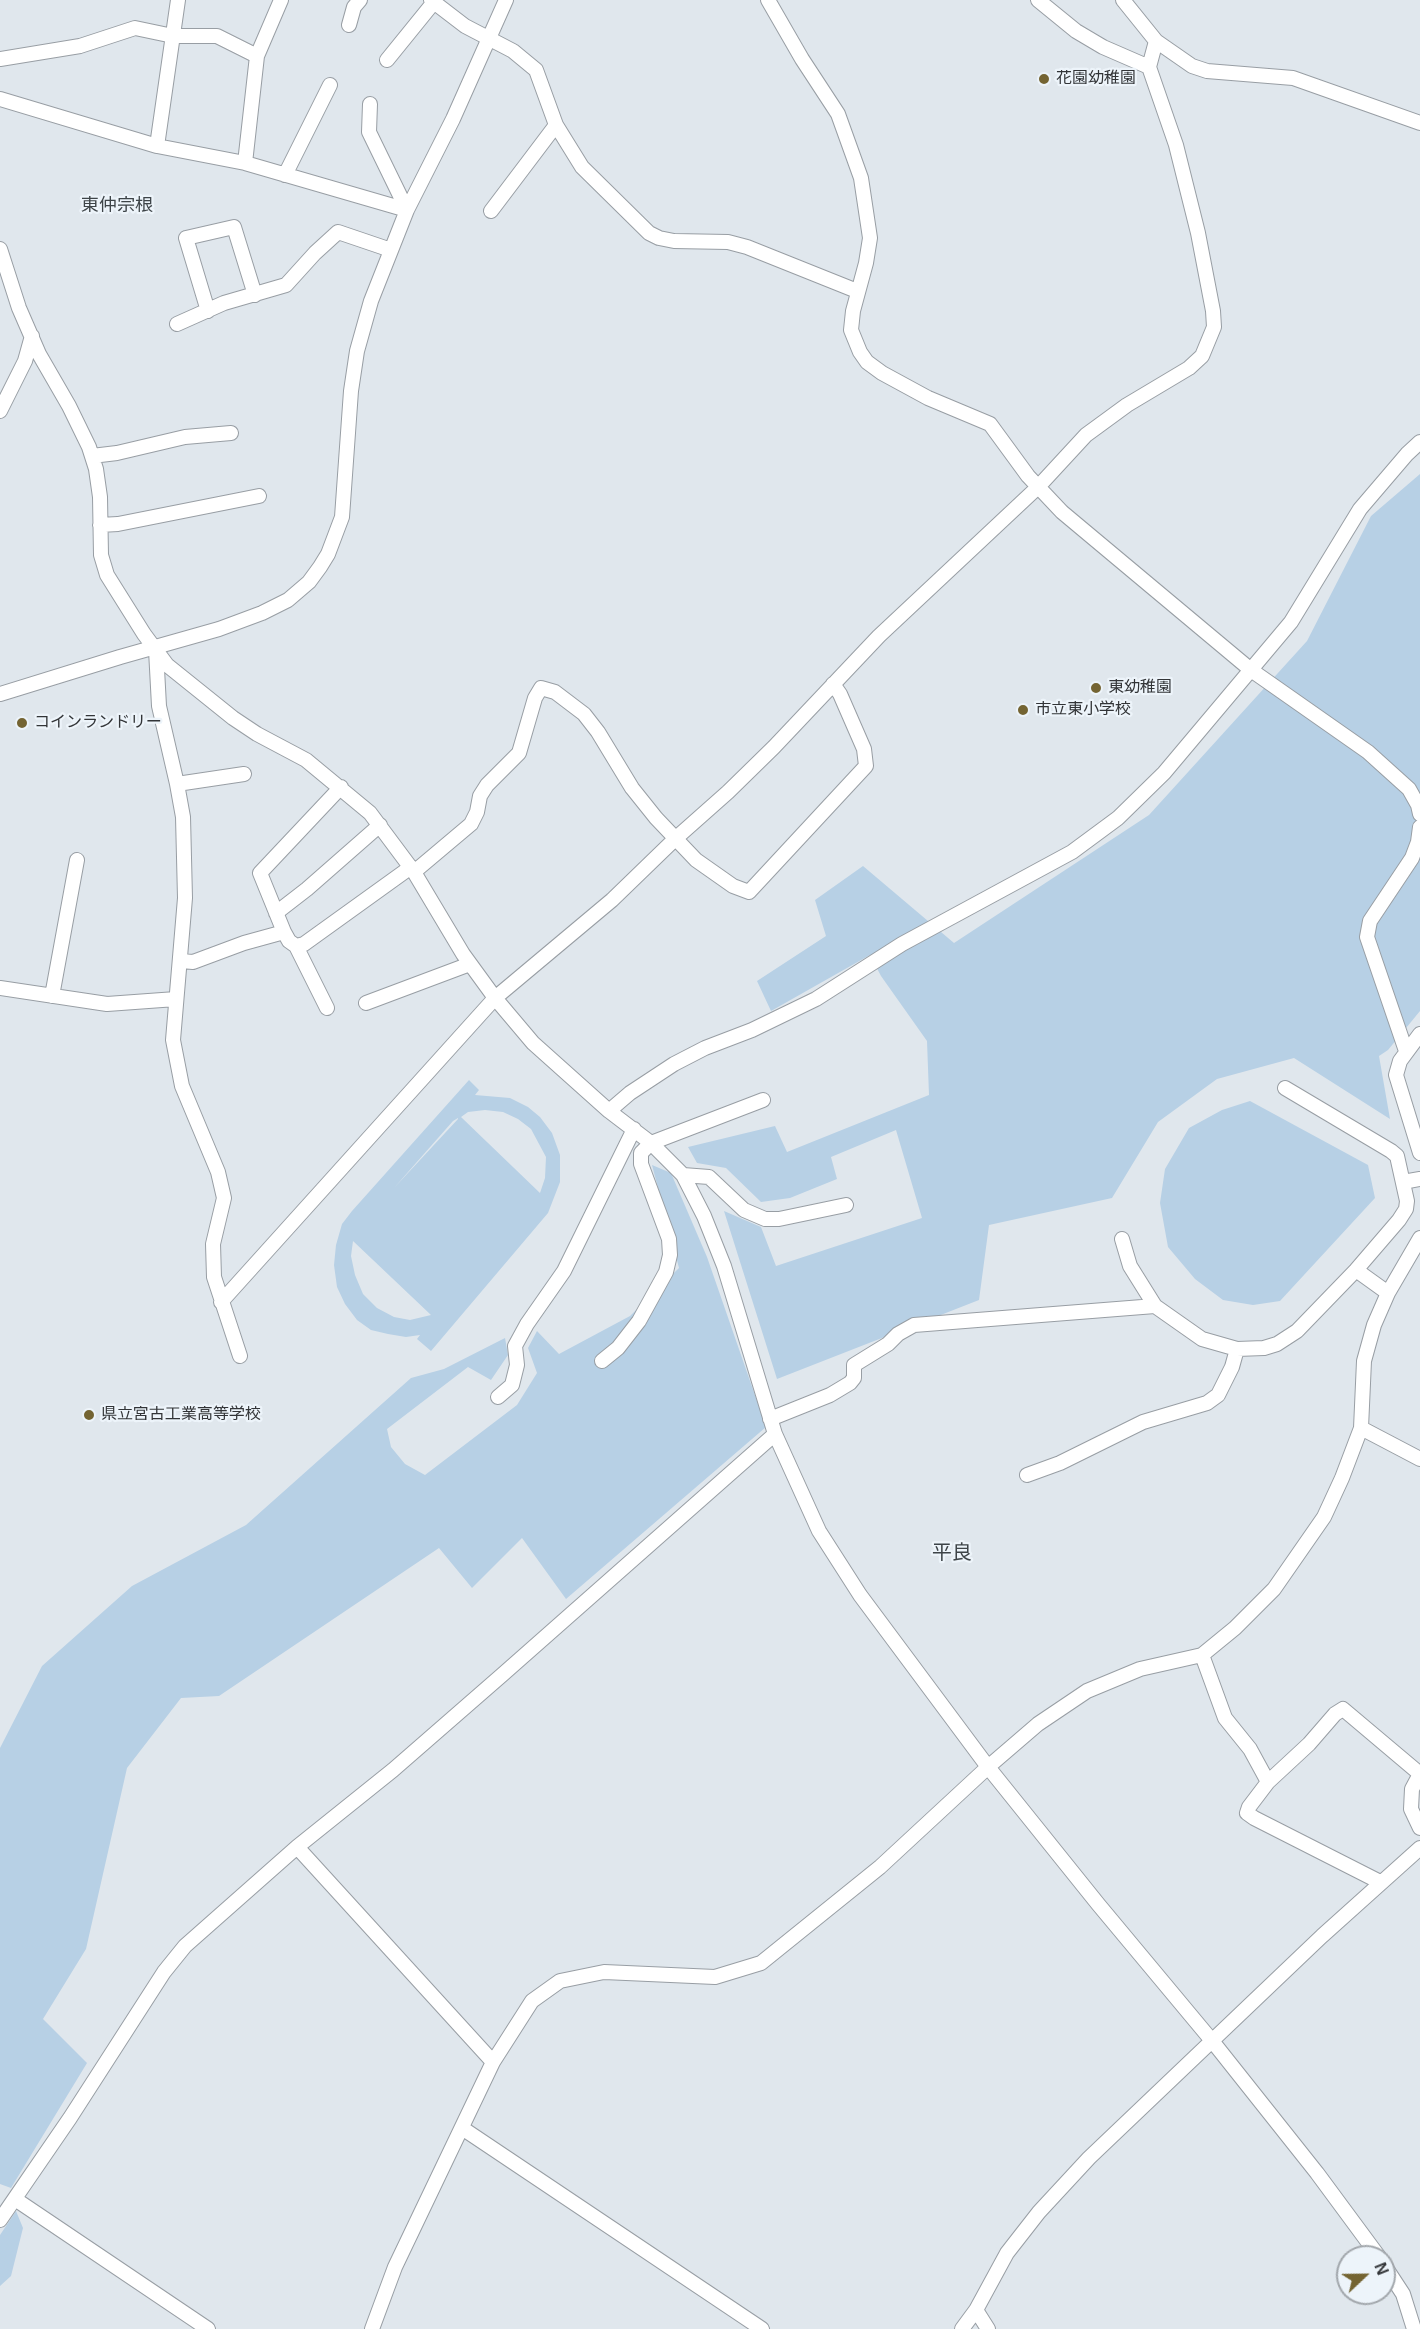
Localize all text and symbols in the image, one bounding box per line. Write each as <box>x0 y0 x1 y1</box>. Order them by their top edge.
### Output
place label: 花園幼稚園 <box>1056 69 1136 89</box>
marker: 花園幼稚園 <box>1037 72 1051 86</box>
district label: 東仲宗根 <box>81 195 153 217</box>
place label: 東幼稚園 <box>1108 678 1172 698</box>
marker: 東幼稚園 <box>1089 681 1103 695</box>
place label: 市立東小学校 <box>1035 700 1131 720</box>
marker: 市立東小学校 <box>1016 703 1030 717</box>
place label: コインランドリー <box>34 713 162 733</box>
marker: コインランドリー <box>15 716 29 730</box>
place label: 県立宮古工業高等学校 <box>101 1405 261 1425</box>
marker: 県立宮古工業高等学校 <box>82 1408 96 1422</box>
district label: 平良 <box>932 1541 972 1565</box>
north arrow <box>1336 2245 1396 2305</box>
text: N <box>1371 2260 1391 2277</box>

